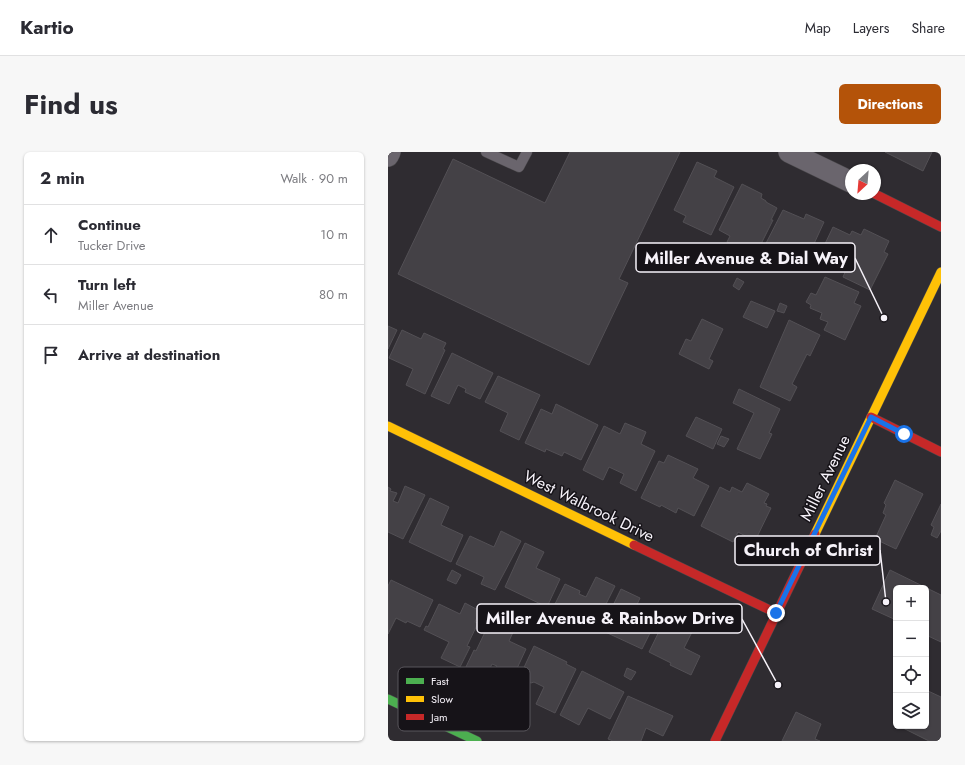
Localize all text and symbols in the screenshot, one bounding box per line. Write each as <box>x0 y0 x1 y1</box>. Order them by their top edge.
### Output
text: Kartio <box>20 14 74 41</box>
text: Map <box>805 18 831 38</box>
text: Layers <box>853 18 889 38</box>
text: Share <box>911 18 945 38</box>
text: Find us <box>24 84 118 125</box>
button: Directions <box>839 84 941 124</box>
north arrow <box>845 164 881 200</box>
text: 2 min <box>40 166 85 190</box>
text: Walk · 90 m <box>280 169 348 188</box>
text: Continue <box>78 214 141 236</box>
icon: ahead <box>40 224 62 246</box>
text: 10 m <box>320 225 348 244</box>
text: Tucker Drive <box>78 236 146 255</box>
callout: Miller Avenue & Dial Way <box>636 243 855 272</box>
text: Miller Avenue & Dial Way <box>644 246 849 270</box>
text: Turn left <box>78 274 136 296</box>
icon: left <box>40 284 62 306</box>
text: 80 m <box>319 285 348 304</box>
text: Miller Avenue <box>78 296 153 315</box>
icon: arrive <box>40 344 62 366</box>
text: Arrive at destination <box>78 344 220 366</box>
route start <box>895 425 913 443</box>
street label: Miller Avenue <box>794 431 856 525</box>
street label: West Walbrook Drive <box>520 464 658 548</box>
callout: Church of Christ <box>735 536 880 565</box>
text: Church of Christ <box>744 538 873 562</box>
map controls <box>893 585 929 729</box>
button: + <box>893 585 929 621</box>
callout: Miller Avenue & Rainbow Drive <box>477 604 742 633</box>
route end <box>767 604 785 622</box>
text: Miller Avenue & Rainbow Drive <box>486 606 735 630</box>
button: − <box>893 621 929 657</box>
button: locate <box>893 657 929 693</box>
legend <box>398 667 530 731</box>
text: Fast <box>431 673 449 689</box>
text: Slow <box>431 691 453 707</box>
button: layers <box>893 693 929 729</box>
text: Jam <box>429 709 448 725</box>

